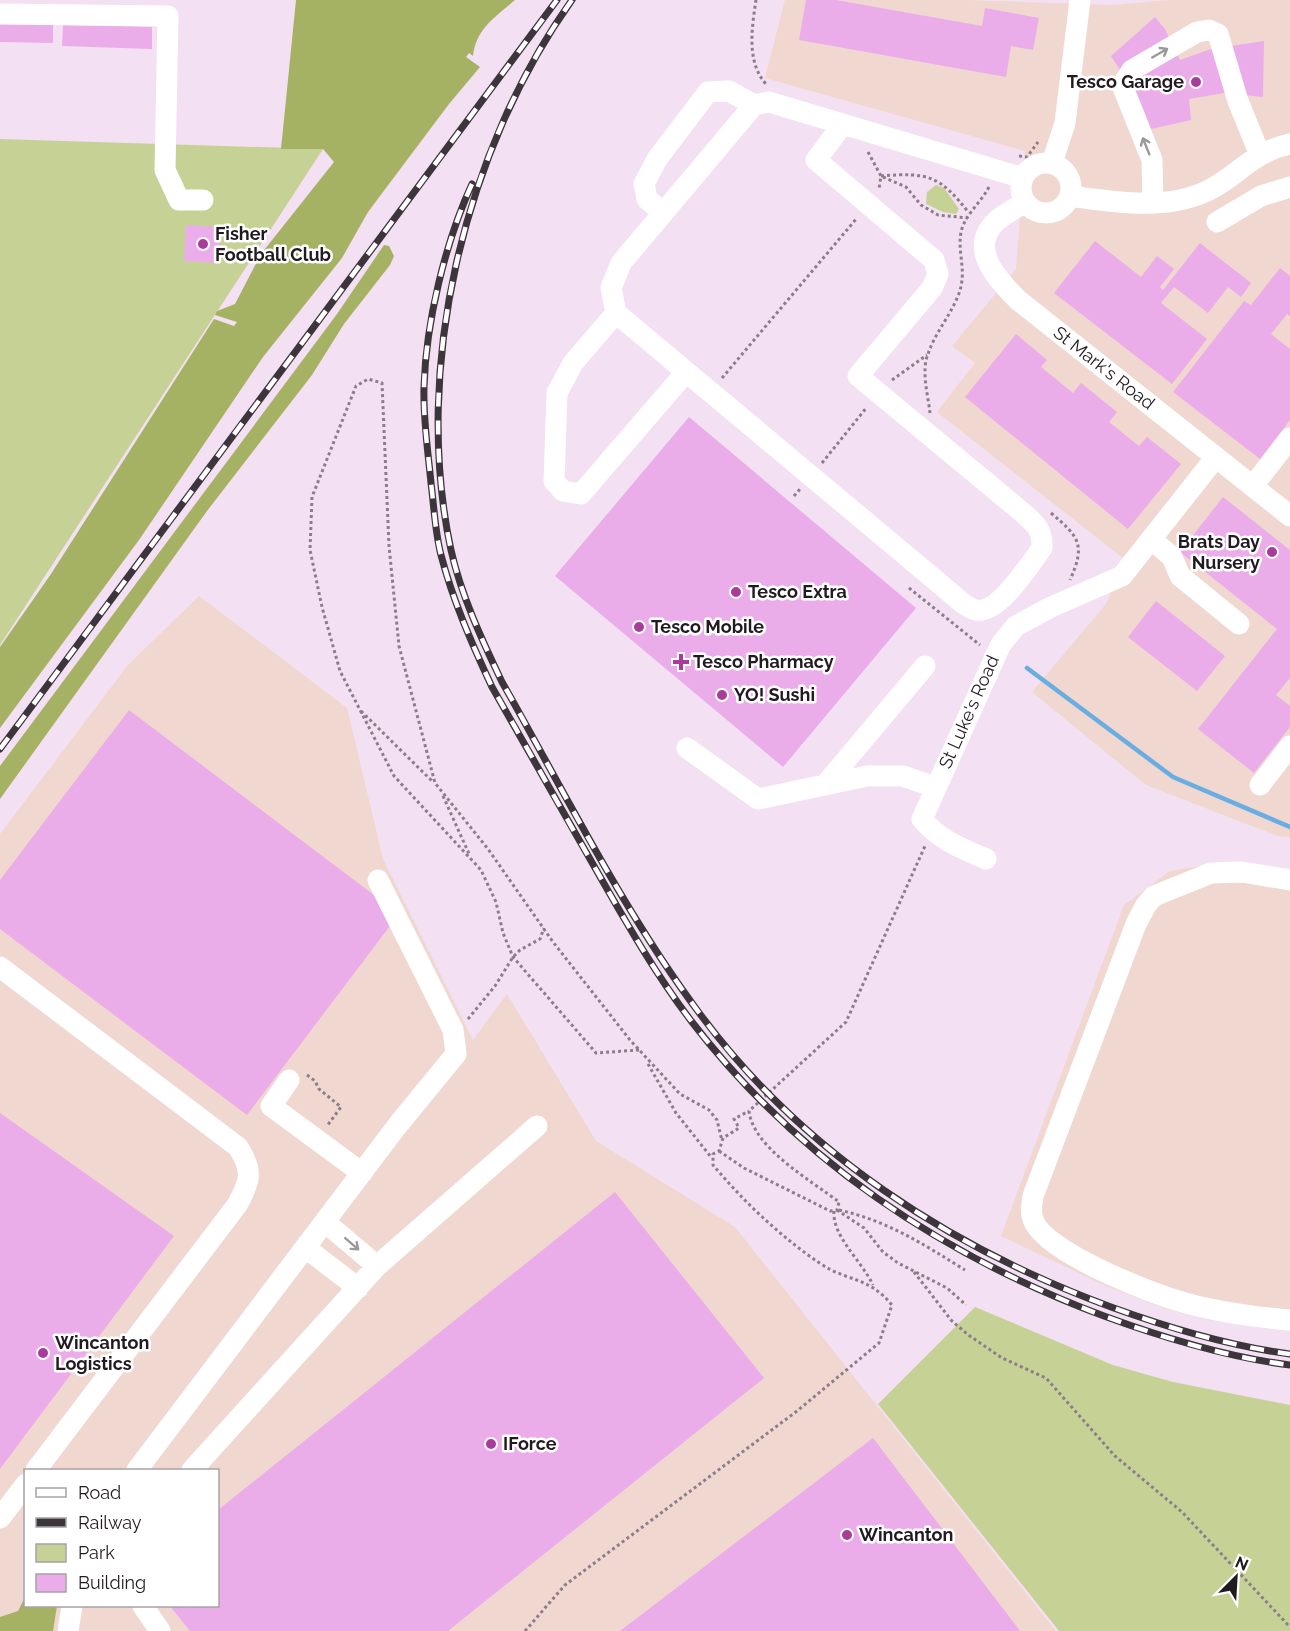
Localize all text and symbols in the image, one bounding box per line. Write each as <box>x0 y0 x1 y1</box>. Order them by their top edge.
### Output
one-way arrow <box>1151 47 1168 59</box>
place label: Tesco Garage <box>1067 71 1184 92</box>
marker: Tesco Garage <box>1189 75 1203 89</box>
one-way arrow <box>1140 137 1151 155</box>
place label: Fisher Football Club <box>215 223 331 265</box>
marker: Fisher Football Club <box>196 237 210 251</box>
street label: St Mark's Road <box>1050 322 1159 414</box>
place label: Brats Day Nursery <box>1178 531 1260 573</box>
marker: Brats Day Nursery <box>1265 545 1279 559</box>
place label: Tesco Extra <box>748 581 847 602</box>
marker: Tesco Extra <box>729 585 743 599</box>
place label: Tesco Mobile <box>651 616 764 637</box>
marker: Tesco Mobile <box>632 620 646 634</box>
place label: Tesco Pharmacy <box>693 651 834 672</box>
street label: St Luke's Road <box>934 652 1003 772</box>
marker: Tesco Pharmacy <box>674 655 688 669</box>
place label: YO! Sushi <box>734 684 815 705</box>
marker: YO! Sushi <box>715 688 729 702</box>
one-way arrow <box>344 1237 359 1251</box>
place label: Wincanton Logistics <box>55 1332 149 1374</box>
marker: Wincanton Logistics <box>36 1346 50 1360</box>
place label: IForce <box>503 1433 557 1454</box>
marker: IForce <box>484 1437 498 1451</box>
legend <box>24 1469 219 1607</box>
text: Road <box>78 1482 121 1503</box>
text: Railway <box>78 1512 142 1533</box>
place label: Wincanton <box>859 1524 953 1545</box>
marker: Wincanton <box>840 1528 854 1542</box>
text: Park <box>78 1542 115 1563</box>
north arrow <box>1206 1547 1266 1607</box>
text: N <box>1232 1553 1251 1575</box>
text: Building <box>78 1572 146 1593</box>

